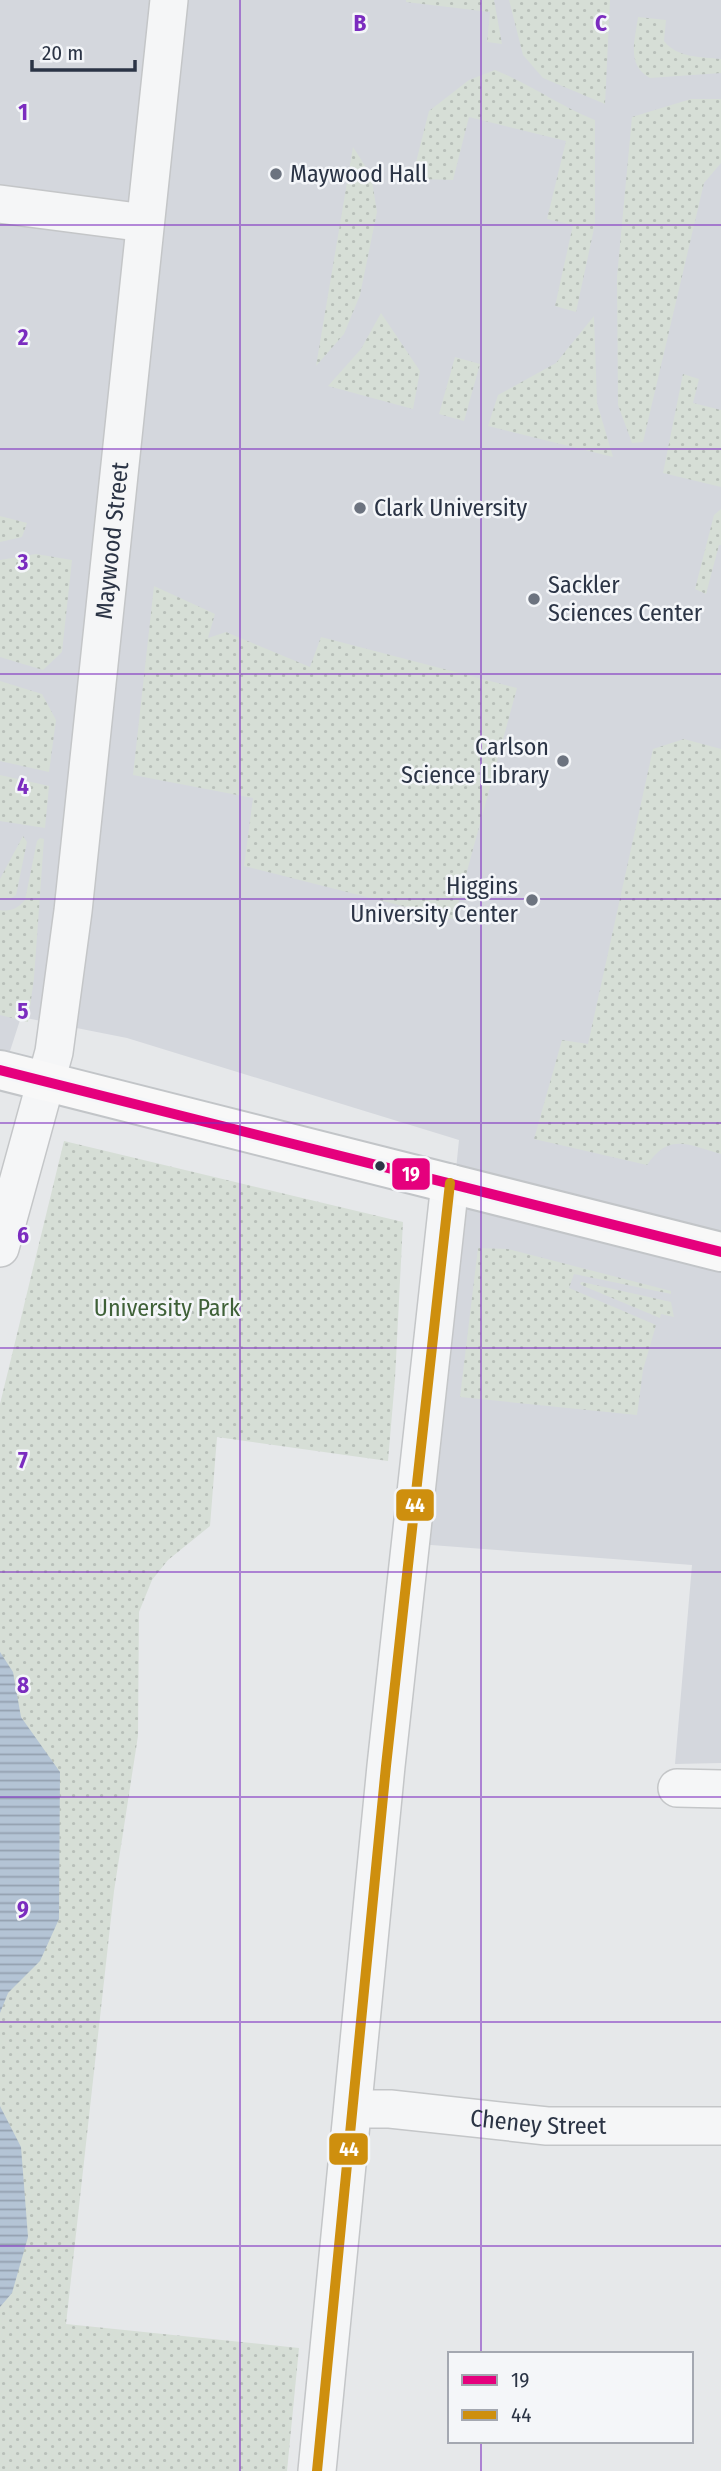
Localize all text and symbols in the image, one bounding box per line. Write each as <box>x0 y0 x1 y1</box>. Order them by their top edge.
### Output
text: B <box>354 9 367 37</box>
text: C <box>595 9 607 37</box>
scale bar <box>32 28 135 72</box>
text: 20 m <box>42 40 83 66</box>
text: 1 <box>18 98 28 126</box>
place label: Maywood Hall <box>290 160 427 188</box>
marker: Maywood Hall <box>268 166 284 182</box>
text: 2 <box>17 323 29 351</box>
street label: Maywood Street <box>90 461 134 621</box>
place label: Clark University <box>374 494 527 522</box>
marker: Clark University <box>352 500 368 516</box>
text: 3 <box>17 548 29 576</box>
place label: Sackler Sciences Center <box>548 571 703 627</box>
marker: Sackler Sciences Center <box>526 591 542 607</box>
place label: Carlson Science Library <box>401 733 549 789</box>
marker: Carlson Science Library <box>555 753 571 769</box>
text: 4 <box>17 772 29 800</box>
place label: Higgins University Center <box>350 872 519 928</box>
marker: Higgins University Center <box>524 892 540 908</box>
text: 5 <box>17 997 29 1025</box>
line badge: 19 <box>391 1157 431 1191</box>
unlabelled marker <box>373 1159 387 1173</box>
text: 19 <box>402 1163 420 1186</box>
text: 6 <box>17 1221 29 1249</box>
park label: University Park <box>94 1294 241 1322</box>
text: 7 <box>18 1446 28 1474</box>
line badge: 44 <box>395 1488 435 1522</box>
text: 44 <box>405 1494 425 1517</box>
text: 8 <box>17 1671 29 1699</box>
text: 9 <box>17 1895 29 1923</box>
street label: Cheney Street <box>469 2104 606 2140</box>
line badge: 44 <box>328 2132 369 2166</box>
text: 44 <box>339 2138 359 2161</box>
legend <box>448 2352 693 2443</box>
text: 19 <box>511 2367 529 2393</box>
text: 44 <box>511 2402 531 2428</box>

